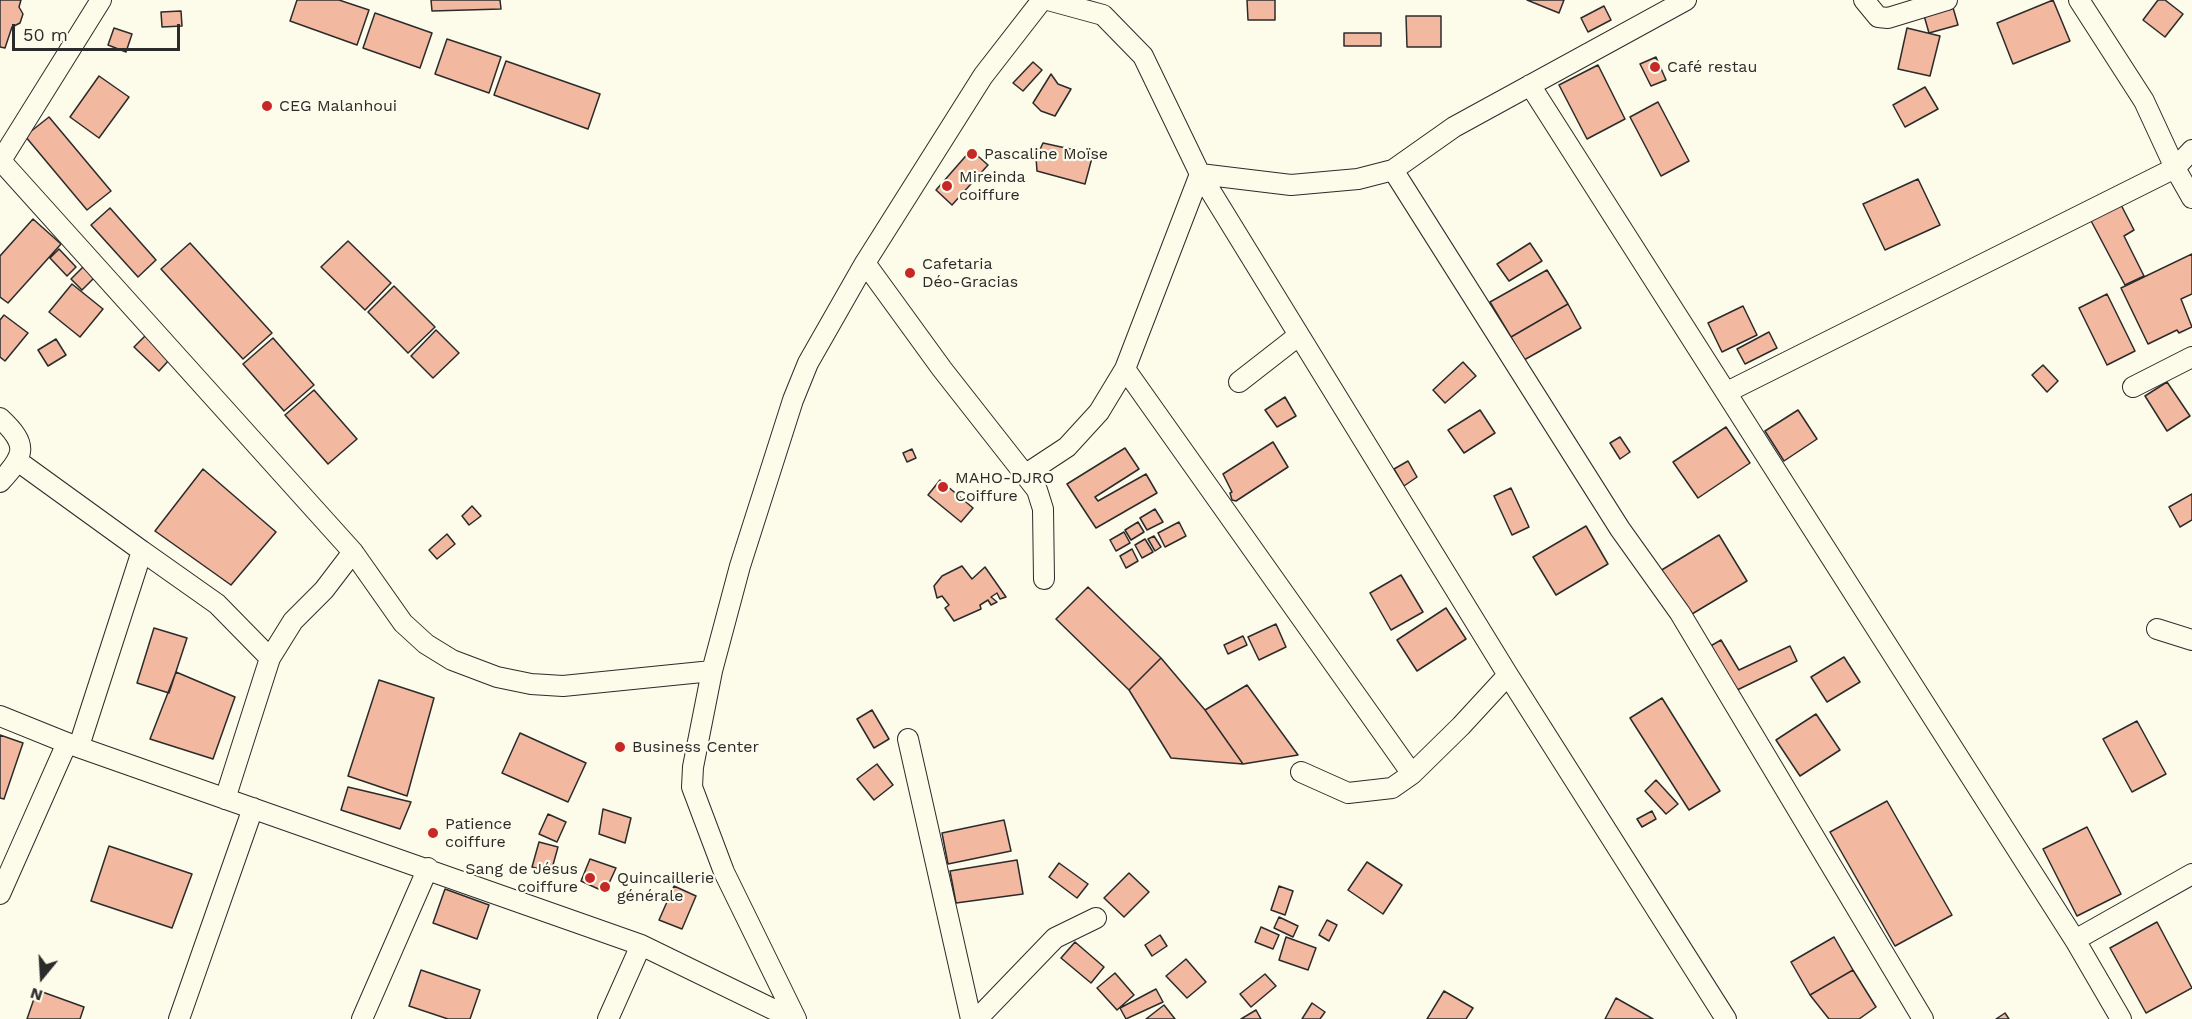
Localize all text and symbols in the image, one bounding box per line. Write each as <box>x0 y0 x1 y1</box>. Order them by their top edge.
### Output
scale bar <box>15 12 183 50</box>
text: 50 m <box>23 24 68 45</box>
place label: Café restau <box>1667 57 1757 77</box>
marker: Café restau <box>1648 60 1662 74</box>
place label: CEG Malanhoui <box>279 96 397 116</box>
marker: CEG Malanhoui <box>260 99 274 113</box>
place label: Pascaline Moïse <box>984 144 1108 164</box>
marker: Pascaline Moïse <box>965 147 979 161</box>
place label: Mireinda coiffure <box>959 167 1026 205</box>
marker: Mireinda coiffure <box>940 179 954 193</box>
place label: Cafetaria Déo-Gracias <box>922 254 1018 292</box>
marker: Cafetaria Déo-Gracias <box>903 266 917 280</box>
place label: MAHO-DJRO Coiffure <box>955 468 1054 506</box>
marker: MAHO-DJRO Coiffure <box>936 480 950 494</box>
place label: Business Center <box>632 737 759 757</box>
marker: Business Center <box>613 740 627 754</box>
place label: Patience coiffure <box>445 814 512 852</box>
marker: Patience coiffure <box>426 826 440 840</box>
place label: Sang de Jésus coiffure <box>465 859 578 897</box>
place label: Quincaillerie générale <box>617 868 714 906</box>
marker: Sang de Jésus coiffure <box>583 871 597 885</box>
marker: Quincaillerie générale <box>598 880 612 894</box>
north arrow <box>12 947 72 1007</box>
text: N <box>28 984 45 1005</box>

